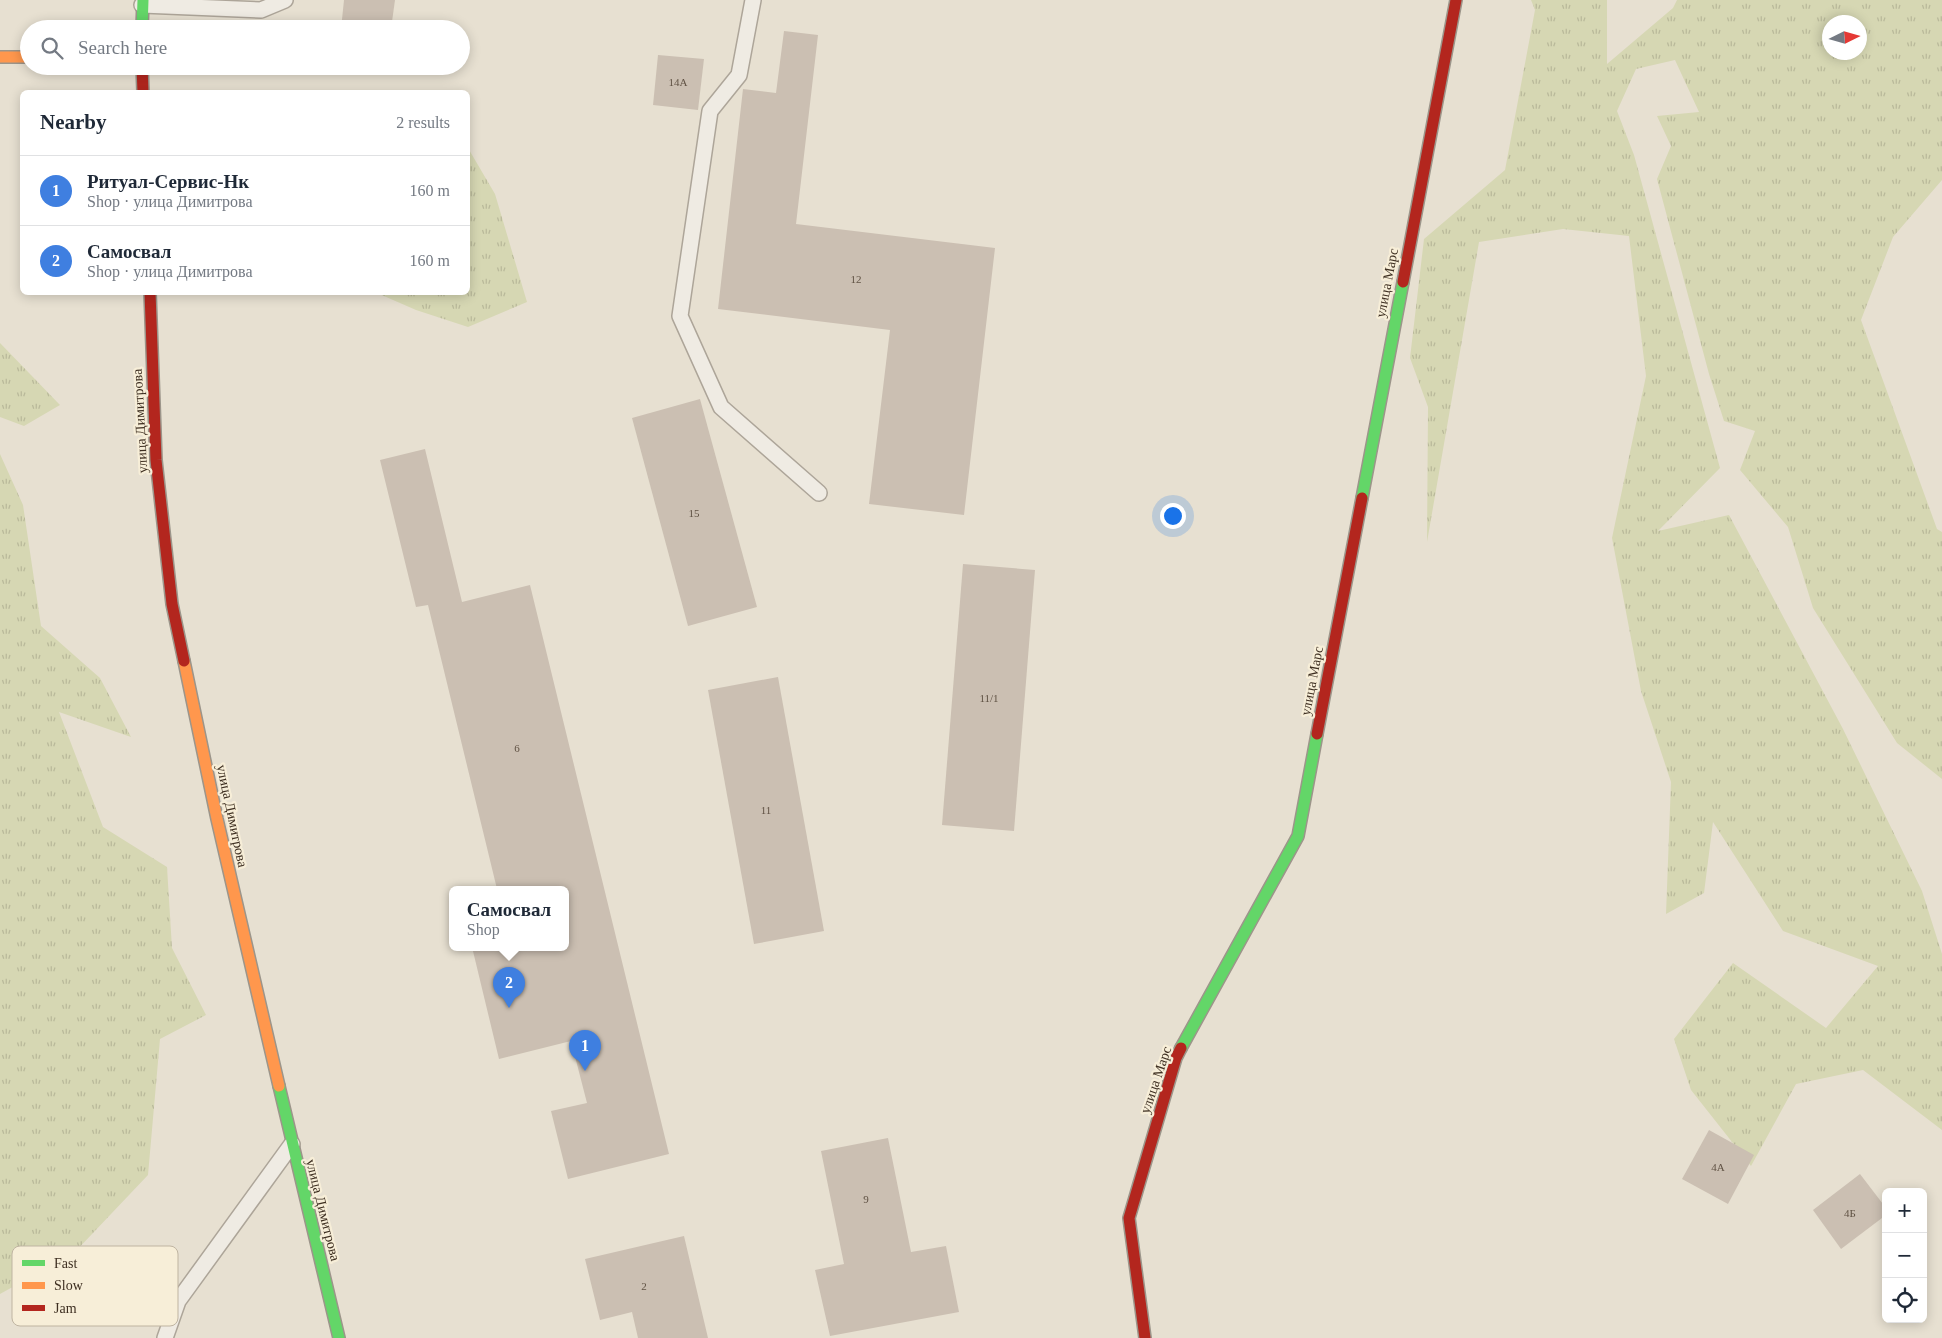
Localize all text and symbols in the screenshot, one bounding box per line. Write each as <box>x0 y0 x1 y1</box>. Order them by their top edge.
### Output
north arrow <box>1822 15 1867 60</box>
search box <box>20 20 470 75</box>
icon: search <box>38 34 66 62</box>
text: Search here <box>78 37 167 58</box>
house number: 14А <box>669 76 688 88</box>
text: Nearby <box>40 110 107 134</box>
text: 2 results <box>396 114 450 131</box>
text: Ритуал-Сервис-Нк <box>87 171 249 192</box>
text: 1 <box>52 182 60 199</box>
text: 160 m <box>410 182 450 199</box>
text: Shop · улица Димитрова <box>87 193 253 210</box>
text: Самосвал <box>87 241 171 262</box>
street label: улица Марс <box>1373 247 1401 319</box>
text: 2 <box>52 252 60 269</box>
text: 160 m <box>410 252 450 269</box>
text: Shop · улица Димитрова <box>87 263 253 280</box>
house number: 12 <box>851 273 862 285</box>
street label: улица Димитрова <box>130 368 150 474</box>
your location <box>1160 503 1186 529</box>
house number: 15 <box>689 507 700 519</box>
street label: улица Марс <box>1298 645 1326 717</box>
house number: 11/1 <box>979 692 999 704</box>
house number: 6 <box>514 742 520 754</box>
street label: улица Димитрова <box>214 763 250 869</box>
house number: 11 <box>761 804 771 816</box>
popup <box>449 886 569 951</box>
text: Самосвал <box>467 899 551 920</box>
text: Shop <box>467 921 500 938</box>
pin: 2 <box>493 967 525 1008</box>
pin: 1 <box>569 1030 601 1071</box>
street label: улица Марс <box>1138 1044 1174 1116</box>
street label: улица Димитрова <box>303 1158 343 1263</box>
house number: 4А <box>1711 1161 1725 1173</box>
map controls <box>1882 1188 1927 1323</box>
button: + <box>1882 1188 1927 1233</box>
house number: 9 <box>863 1193 869 1205</box>
house number: 4Б <box>1844 1207 1856 1219</box>
button: − <box>1882 1233 1927 1278</box>
legend <box>12 1246 178 1326</box>
text: Fast <box>54 1256 77 1271</box>
text: Slow <box>54 1278 84 1293</box>
button: locate <box>1882 1278 1927 1323</box>
house number: 2 <box>641 1280 647 1292</box>
text: Jam <box>54 1301 77 1316</box>

